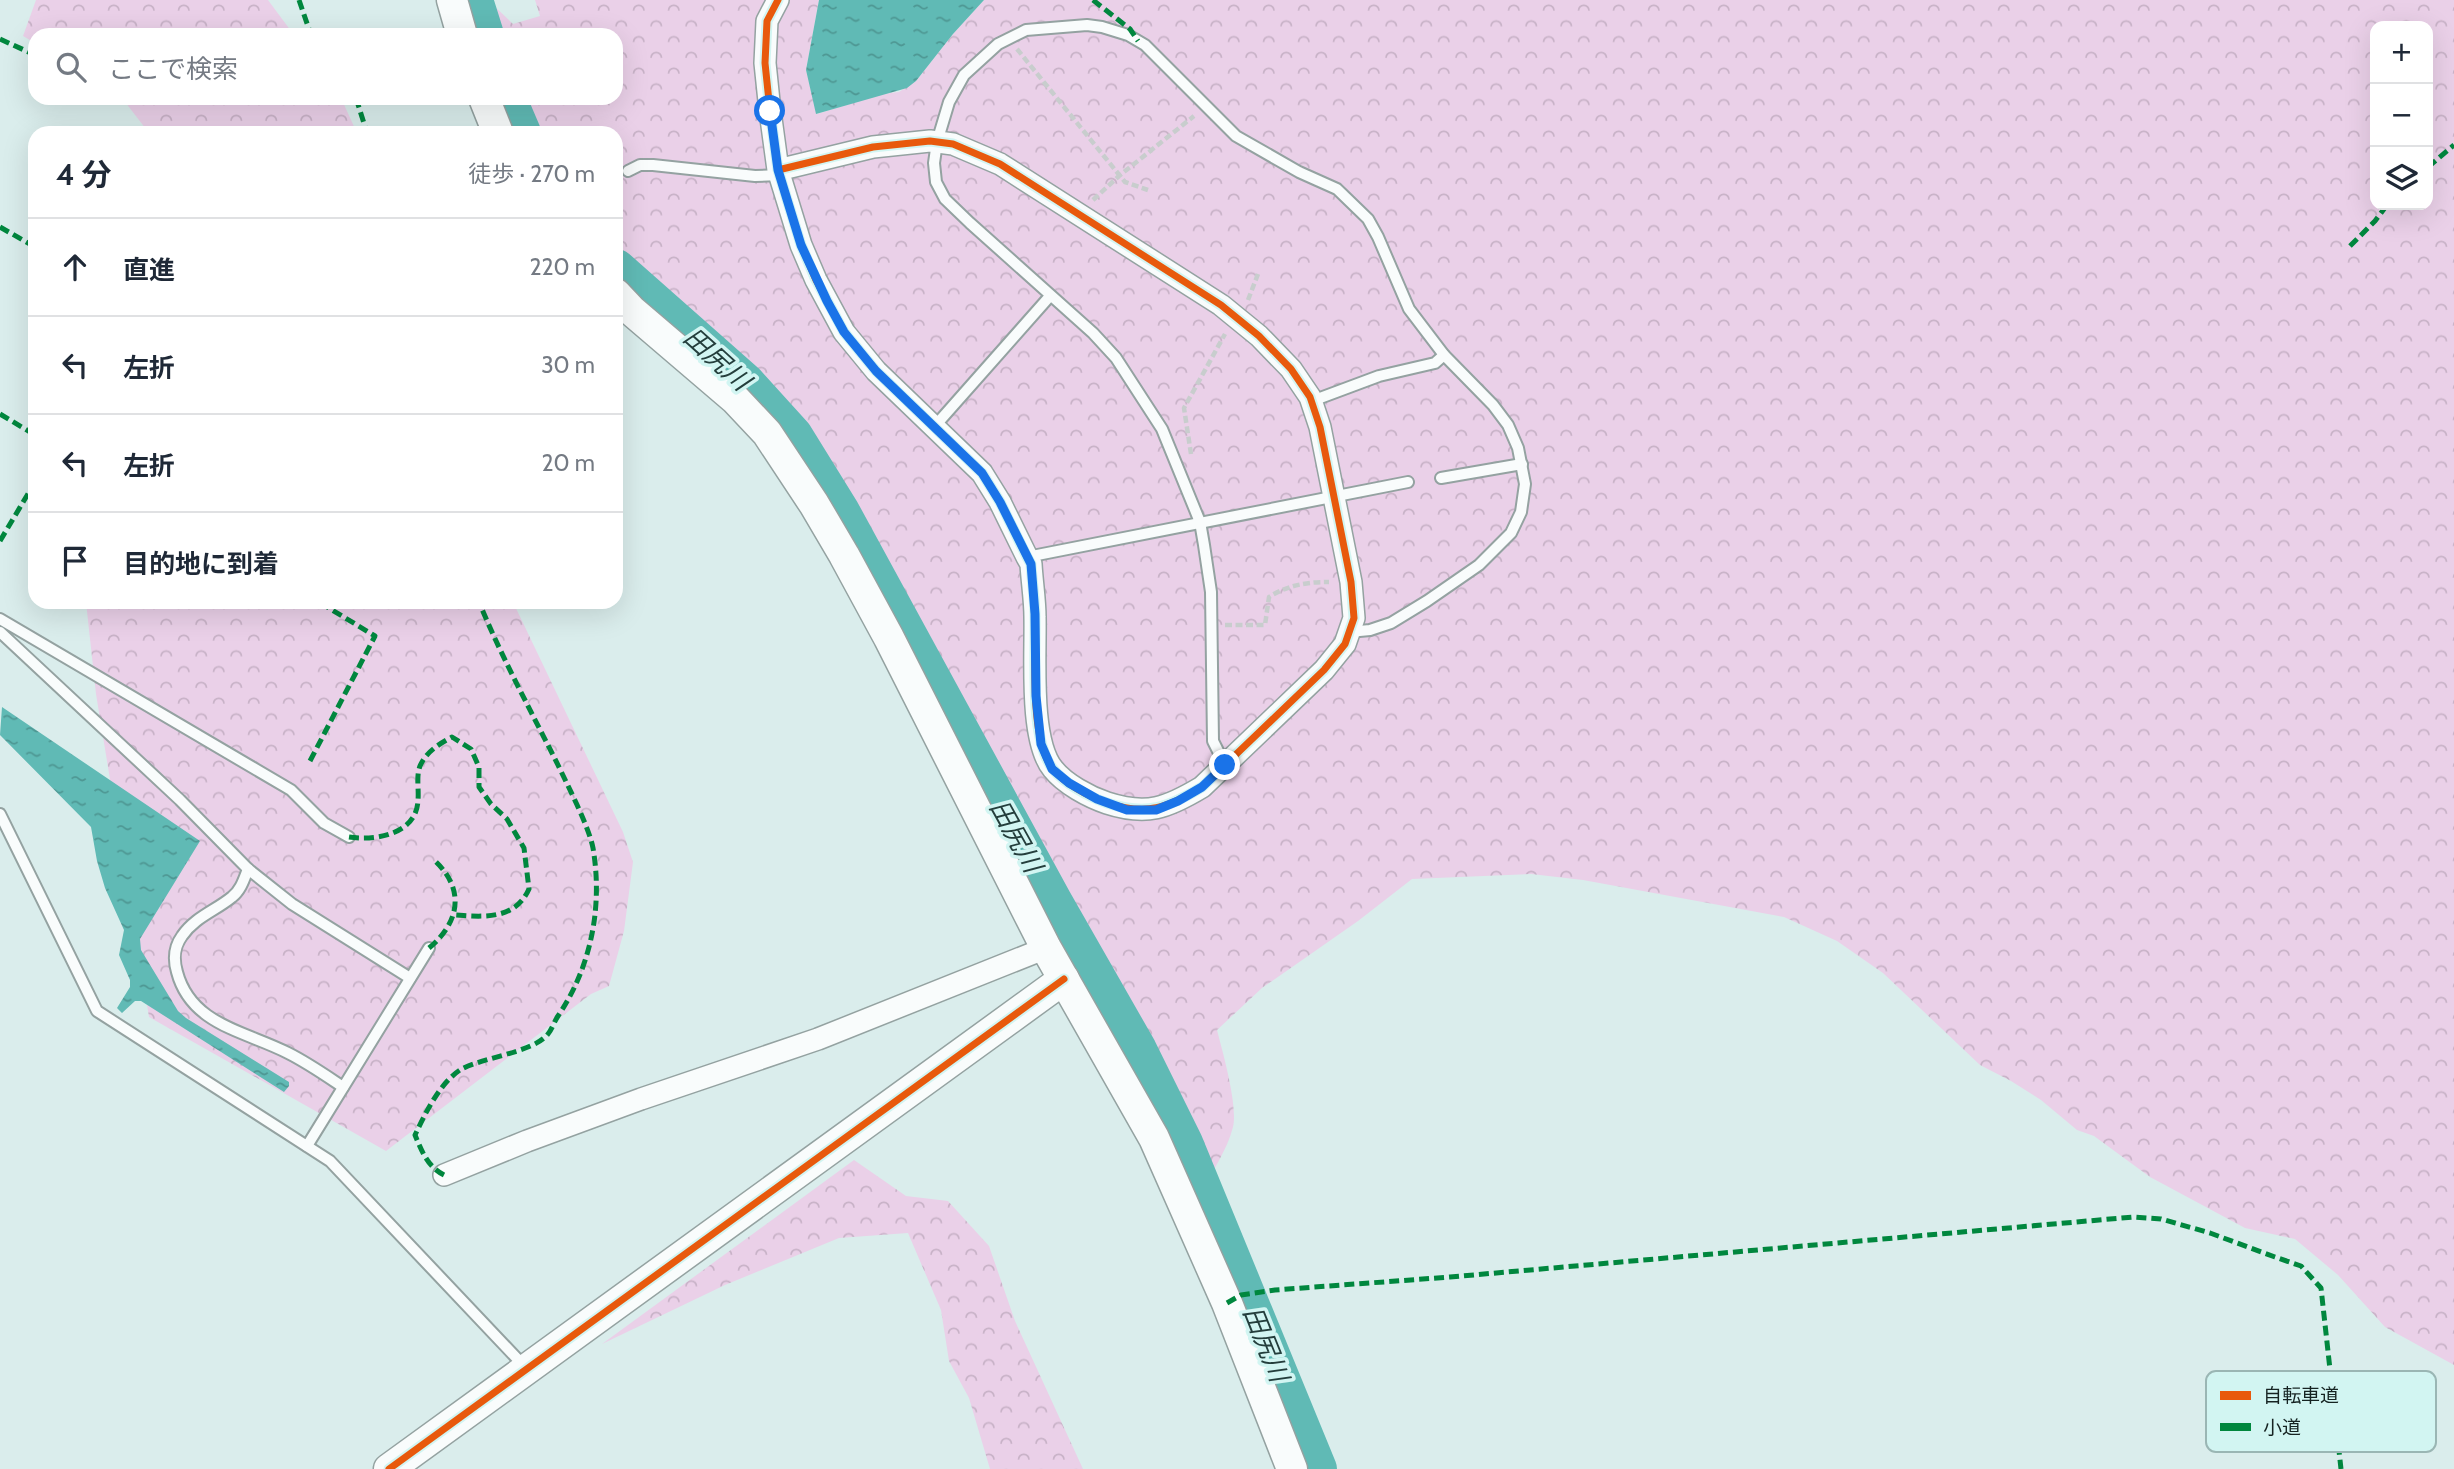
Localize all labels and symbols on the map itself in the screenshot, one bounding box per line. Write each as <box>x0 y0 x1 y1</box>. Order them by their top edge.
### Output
route start <box>754 95 785 126</box>
water label: 田尻川 <box>677 321 759 399</box>
route end <box>1209 749 1240 780</box>
water label: 田尻川 <box>983 794 1050 880</box>
water label: 田尻川 <box>1237 1302 1297 1389</box>
legend <box>2206 1371 2436 1452</box>
text: 自転車道 <box>2263 1384 2339 1407</box>
text: 小道 <box>2263 1416 2301 1439</box>

